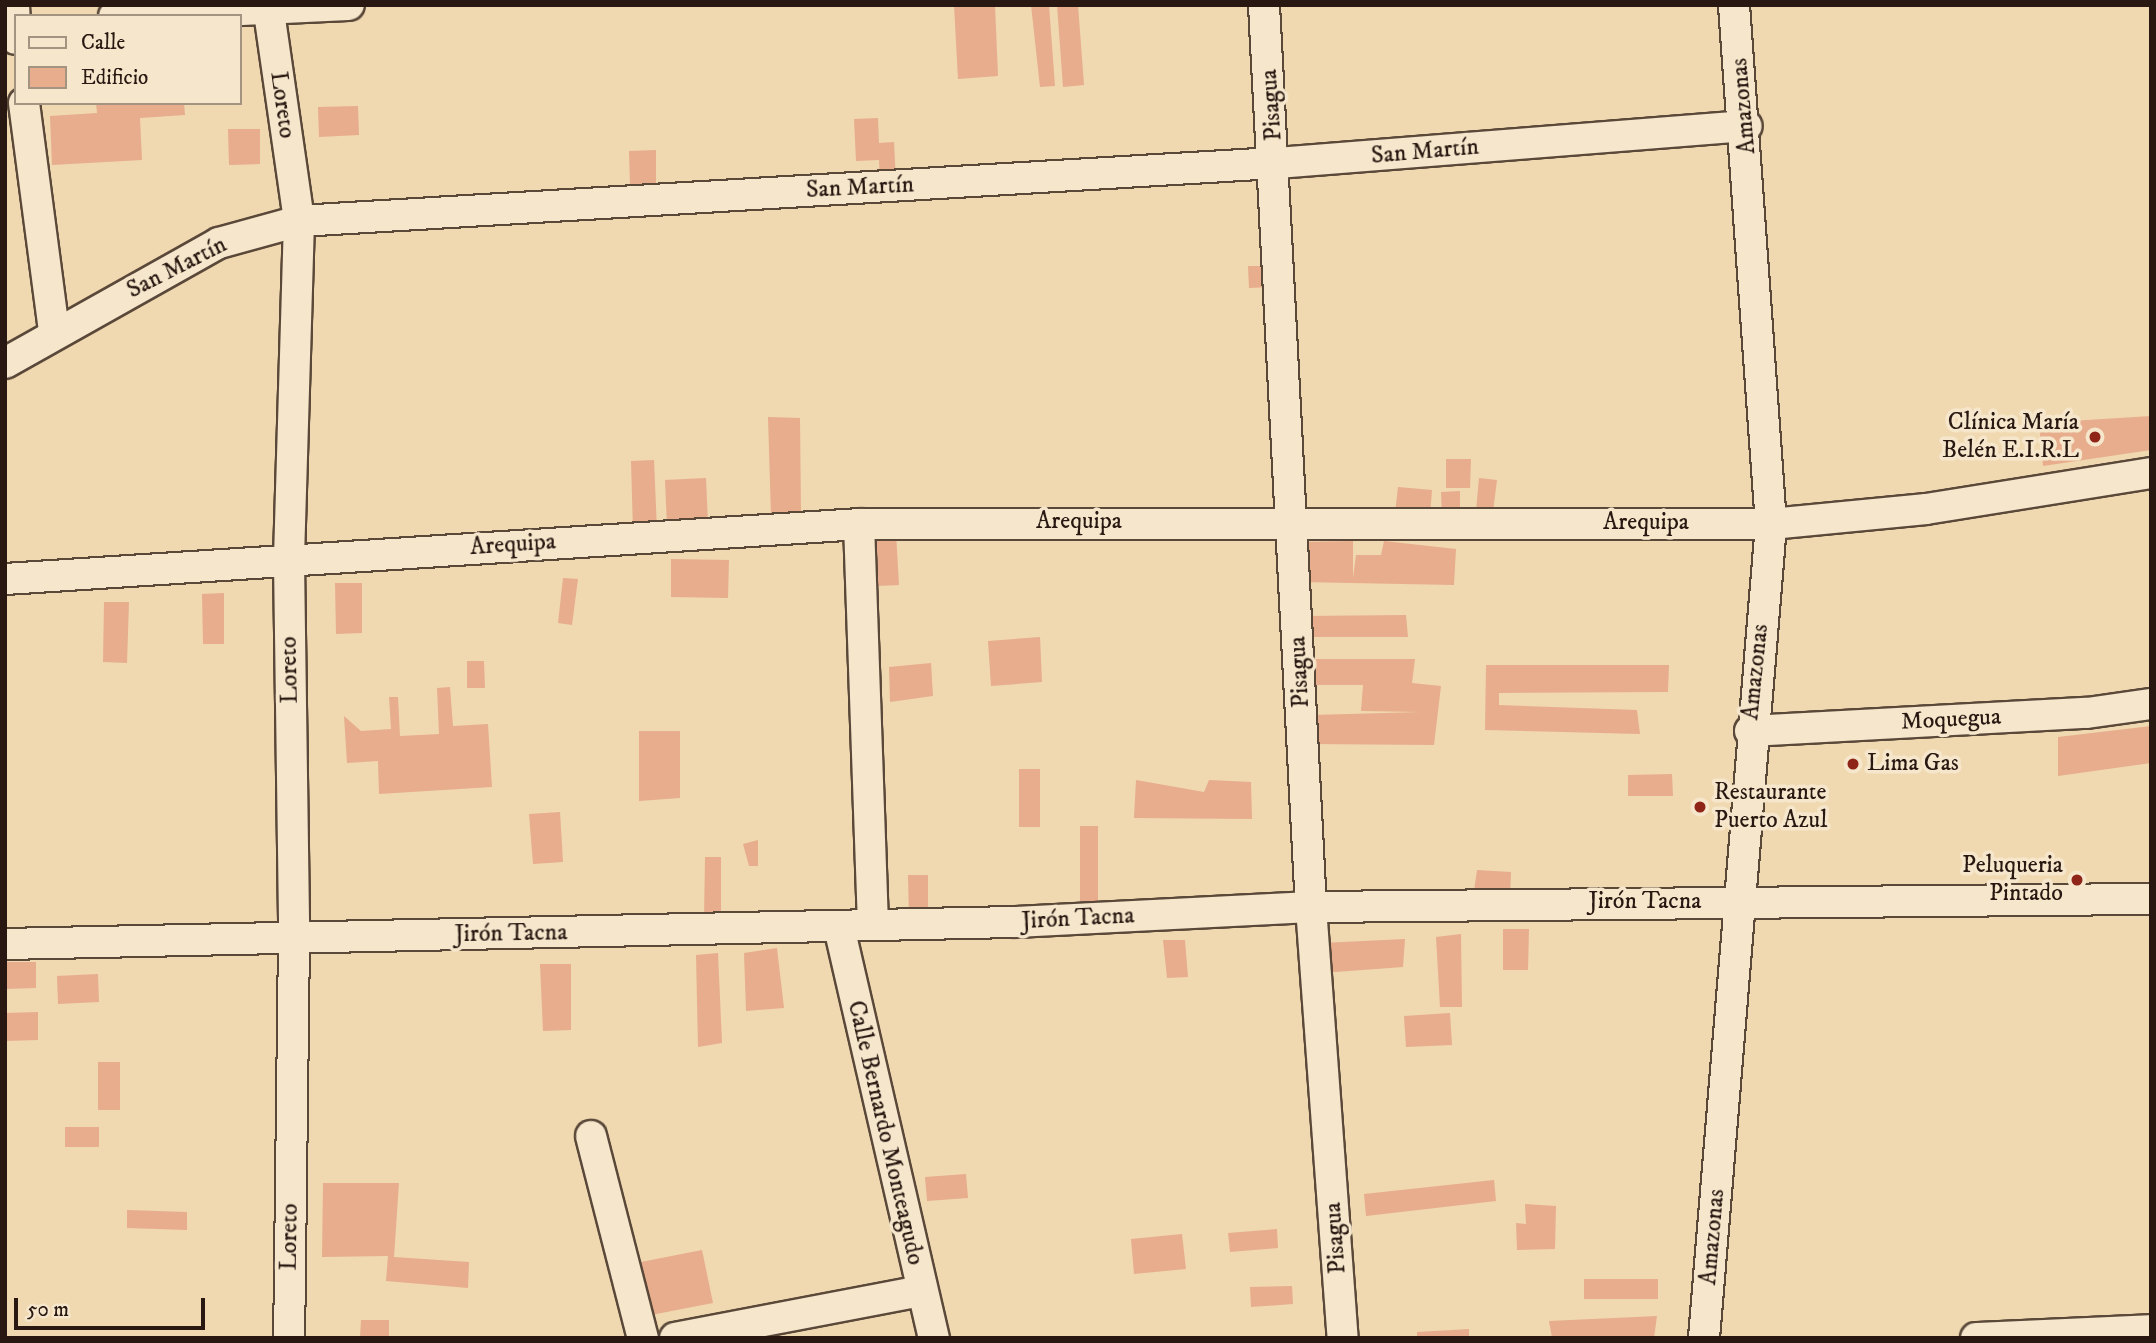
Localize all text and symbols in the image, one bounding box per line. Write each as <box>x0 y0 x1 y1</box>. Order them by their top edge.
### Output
legend <box>14 14 242 105</box>
text: Calle <box>81 30 125 56</box>
street label: Amazonas <box>1725 57 1763 155</box>
text: Edificio <box>81 65 148 91</box>
street label: Pisagua <box>1255 68 1289 142</box>
street label: Loreto <box>263 70 301 140</box>
street label: San Martín <box>1370 133 1480 171</box>
street label: San Martín <box>805 171 915 205</box>
street label: San Martín <box>122 231 232 305</box>
place label: Clínica María Belén E.I.R.L <box>1942 409 2079 465</box>
marker: Clínica María Belén E.I.R.L <box>2085 427 2105 447</box>
street label: Arequipa <box>1036 508 1122 536</box>
street label: Arequipa <box>1603 509 1689 537</box>
street label: Arequipa <box>469 528 557 562</box>
street label: Amazonas <box>1737 623 1775 721</box>
street label: Pisagua <box>1284 635 1316 709</box>
street label: Loreto <box>275 636 305 704</box>
street label: Moquegua <box>1900 703 2002 737</box>
place label: Lima Gas <box>1867 750 1959 778</box>
marker: Lima Gas <box>1845 756 1861 772</box>
place label: Restaurante Puerto Azul <box>1714 779 1827 835</box>
marker: Restaurante Puerto Azul <box>1692 799 1708 815</box>
place label: Peluqueria Pintado <box>1962 852 2063 908</box>
marker: Peluqueria Pintado <box>2069 872 2085 888</box>
street label: Jirón Tacna <box>1589 888 1701 916</box>
street label: Jirón Tacna <box>1021 902 1135 936</box>
street label: Jirón Tacna <box>454 919 568 949</box>
street label: Calle Bernardo Monteagudo <box>841 998 929 1268</box>
street label: Amazonas <box>1694 1188 1732 1286</box>
street label: Pisagua <box>1319 1201 1353 1275</box>
street label: Loreto <box>275 1203 305 1271</box>
scale bar <box>18 1284 208 1328</box>
text: 50 m <box>27 1297 69 1323</box>

